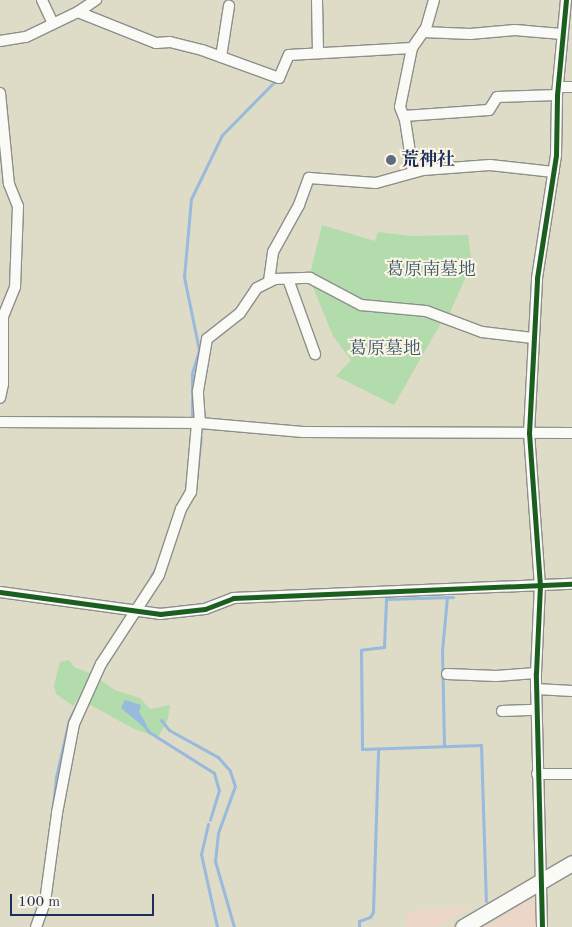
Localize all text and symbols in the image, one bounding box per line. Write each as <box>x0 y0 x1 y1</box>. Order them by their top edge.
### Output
place label: 荒神社 <box>401 149 455 171</box>
marker: 荒神社 <box>385 154 397 166</box>
park label: 葛原南墓地 <box>386 259 476 281</box>
park label: 葛原墓地 <box>349 338 421 360</box>
scale bar <box>12 884 156 916</box>
text: 100 m <box>18 895 60 910</box>

